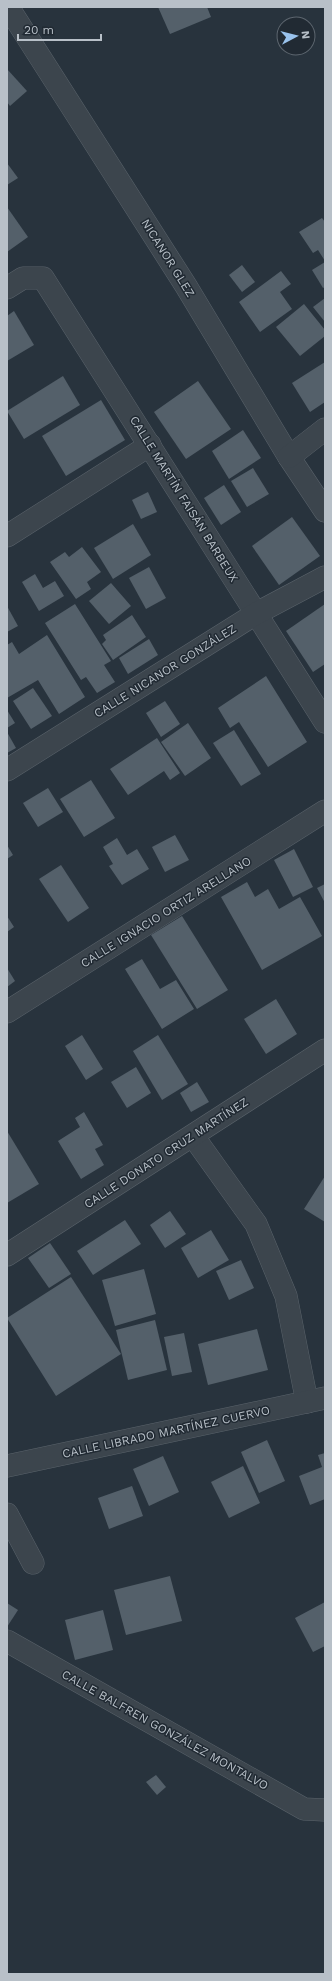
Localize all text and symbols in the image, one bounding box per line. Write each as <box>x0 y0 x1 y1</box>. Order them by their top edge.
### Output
scale bar <box>18 16 101 42</box>
north arrow <box>276 16 316 56</box>
text: 20 m <box>24 23 54 37</box>
text: N <box>298 30 312 40</box>
street label: NICANOR GLEZ <box>138 216 198 300</box>
street label: CALLE MARTÍN FAISÁN BARBEUX <box>127 413 241 585</box>
street label: CALLE NICANOR GONZÁLEZ <box>91 621 239 721</box>
street label: CALLE IGNACIO ORTIZ ARELLANO <box>78 854 254 970</box>
street label: CALLE DONATO CRUZ MARTÍNEZ <box>81 1095 251 1211</box>
street label: CALLE LIBRADO MARTÍNEZ CUERVO <box>61 1403 271 1461</box>
street label: CALLE BALFREN GONZÁLEZ MONTALVO <box>59 1667 271 1793</box>

